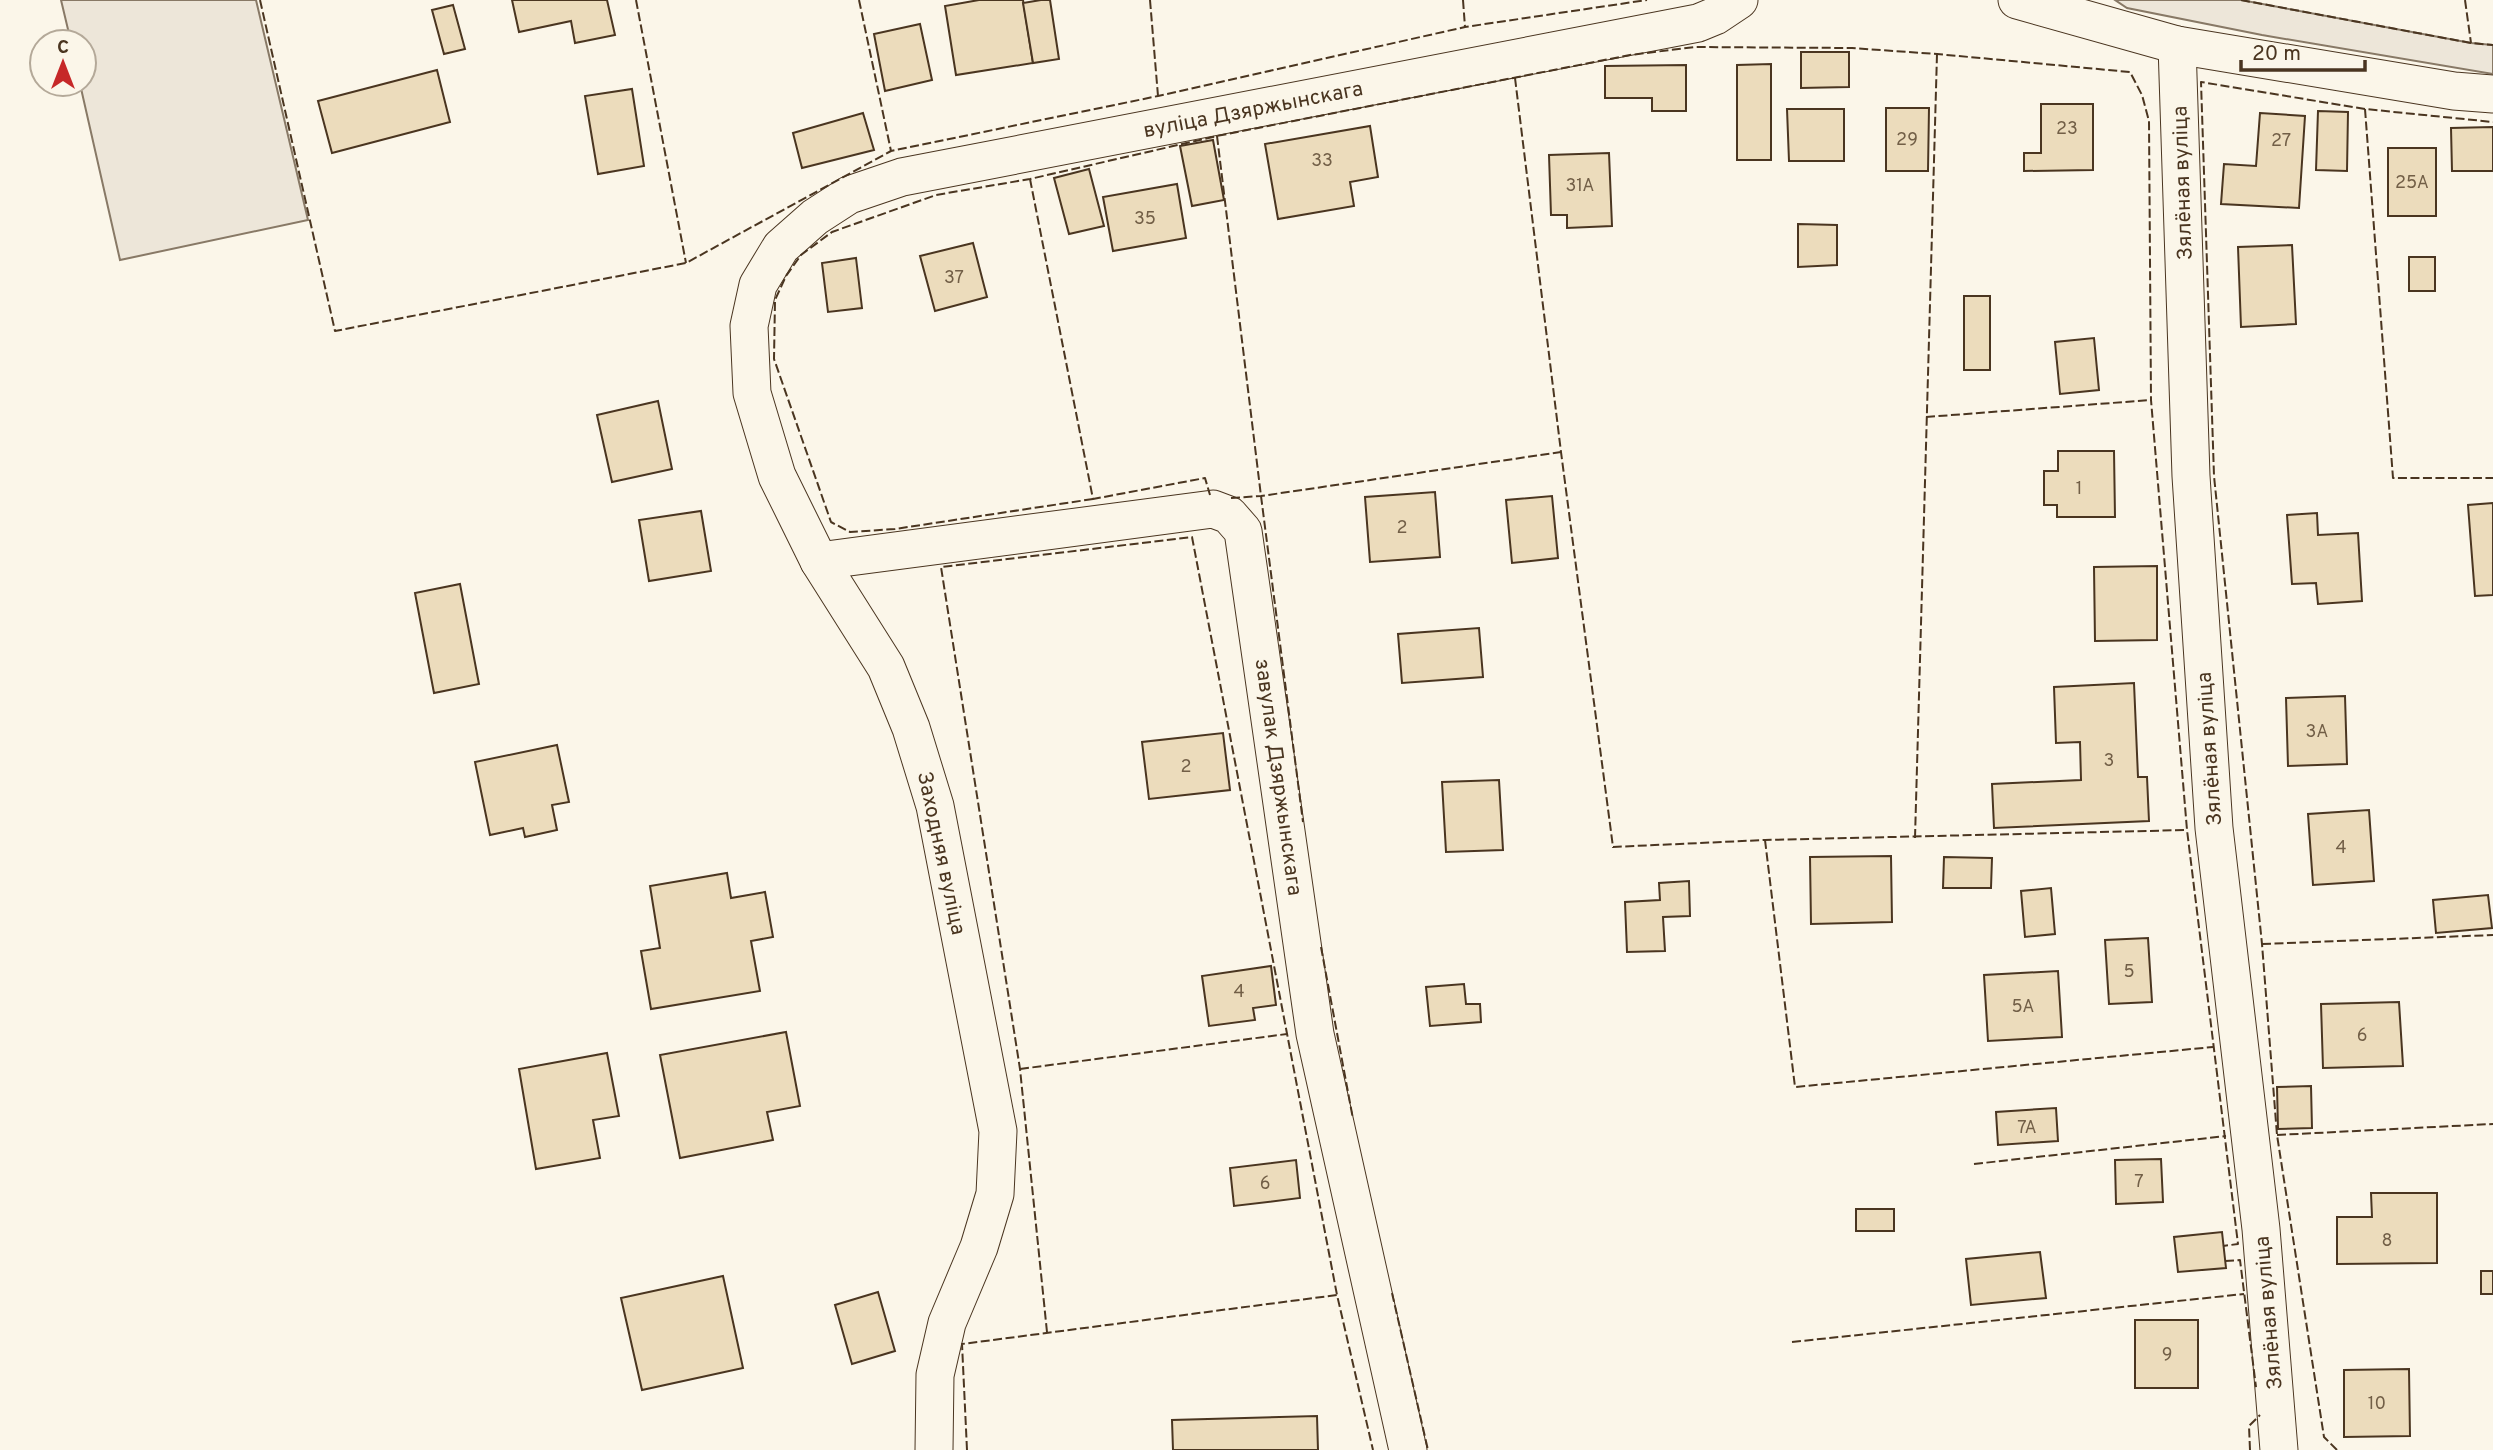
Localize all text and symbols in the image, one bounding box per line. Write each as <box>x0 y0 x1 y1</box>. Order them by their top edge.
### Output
north arrow <box>28 28 98 98</box>
scale bar <box>2241 28 2365 72</box>
text: С <box>57 36 69 60</box>
text: 20 m <box>2252 41 2301 68</box>
street label: вуліца Дзяржынскага <box>1141 76 1365 145</box>
street label: Зялёная вуліца <box>2167 105 2200 261</box>
house number: 23 <box>2056 118 2078 141</box>
house number: 29 <box>1896 129 1918 152</box>
house number: 27 <box>2271 130 2291 153</box>
house number: 33 <box>1311 150 1333 173</box>
house number: 25А <box>2395 172 2429 195</box>
house number: 31А <box>1565 175 1595 198</box>
house number: 35 <box>1134 208 1156 231</box>
house number: 37 <box>944 267 964 290</box>
house number: 1 <box>2076 478 2082 501</box>
house number: 2 <box>1396 517 1408 540</box>
street label: завулак Дзяржынскага <box>1247 657 1308 898</box>
street label: Зялёная вуліца <box>2192 671 2229 827</box>
house number: 3А <box>2306 721 2328 744</box>
house number: 3 <box>2104 750 2114 773</box>
house number: 2 <box>1180 756 1192 779</box>
street label: Заходняя вуліца <box>910 769 971 938</box>
house number: 4 <box>2335 837 2347 860</box>
house number: 5 <box>2123 961 2135 984</box>
house number: 4 <box>1233 981 1245 1004</box>
house number: 5А <box>2011 996 2035 1019</box>
house number: 6 <box>2357 1025 2367 1048</box>
house number: 7А <box>2017 1117 2037 1140</box>
house number: 7 <box>2134 1171 2144 1194</box>
house number: 6 <box>1260 1173 1270 1196</box>
house number: 8 <box>2382 1230 2393 1253</box>
street label: Зялёная вуліца <box>2249 1235 2290 1391</box>
house number: 9 <box>2162 1344 2172 1367</box>
house number: 10 <box>2368 1393 2386 1416</box>

